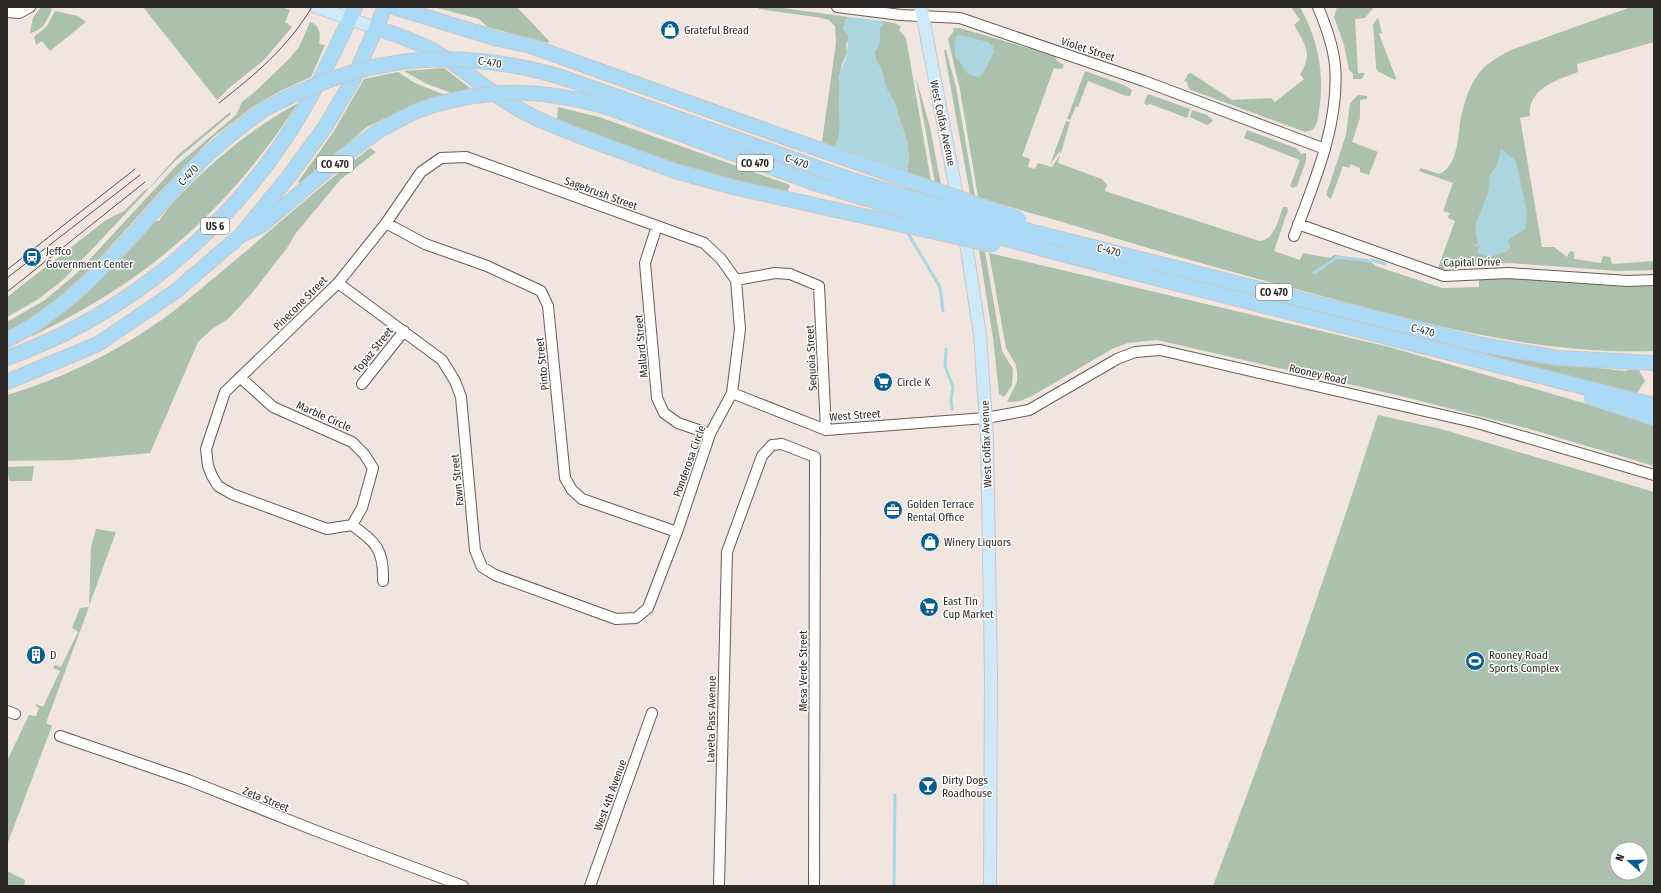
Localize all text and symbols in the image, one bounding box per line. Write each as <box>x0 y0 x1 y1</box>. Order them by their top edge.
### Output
shop icon: Grateful Bread <box>659 19 681 41</box>
place label: Grateful Bread <box>684 24 749 37</box>
street label: Violet Street <box>1059 35 1117 64</box>
street label: C-470 <box>477 54 503 71</box>
street label: West Colfax Avenue <box>927 79 958 167</box>
street label: C-470 <box>783 151 811 172</box>
road number: CO 470 <box>737 155 773 171</box>
road number: CO 470 <box>317 156 353 172</box>
street label: C-470 <box>175 162 202 189</box>
street label: Sagebrush Street <box>563 174 639 213</box>
road number: US 6 <box>201 218 229 234</box>
street label: C-470 <box>1096 241 1122 260</box>
place label: Jeffco Government Center <box>46 245 133 271</box>
station icon: Jeffco Government Center <box>21 246 43 268</box>
street label: Capital Drive <box>1443 256 1501 269</box>
street label: Pinecone Street <box>271 273 330 333</box>
road number: CO 470 <box>1256 284 1292 300</box>
street label: Mallard Street <box>632 313 651 378</box>
street label: C-470 <box>1410 321 1436 340</box>
street label: Topaz Street <box>351 324 396 376</box>
street label: Sequoia Street <box>803 324 820 391</box>
street label: Pinto Street <box>533 336 552 391</box>
street label: Rooney Road <box>1288 362 1348 387</box>
supermarket icon: Circle K <box>872 371 894 393</box>
place label: Circle K <box>897 376 930 389</box>
street label: Marble Circle <box>294 399 353 434</box>
street label: West Colfax Avenue <box>978 400 995 488</box>
street label: West Street <box>829 407 882 424</box>
street label: Ponderosa Circle <box>671 424 708 499</box>
street label: Fawn Street <box>448 453 467 507</box>
place label: Golden Terrace Rental Office <box>907 498 974 524</box>
office icon: Golden Terrace Rental Office <box>882 499 904 521</box>
shop icon: Winery Liquors <box>919 531 941 553</box>
place label: Winery Liquors <box>944 536 1011 549</box>
place label: East Tin Cup Market <box>943 595 994 621</box>
supermarket icon: East Tin Cup Market <box>918 596 940 618</box>
street label: Mesa Verde Street <box>797 630 810 712</box>
building icon: D <box>25 644 47 666</box>
place label: D <box>50 649 56 662</box>
place label: Rooney Road Sports Complex <box>1489 649 1559 675</box>
sports icon: Rooney Road Sports Complex <box>1464 650 1486 672</box>
street label: Laveta Pass Avenue <box>704 675 719 763</box>
street label: West 4th Avenue <box>592 758 629 833</box>
place label: Dirty Dogs Roadhouse <box>942 774 992 800</box>
bar icon: Dirty Dogs Roadhouse <box>917 775 939 797</box>
street label: Zeta Street <box>241 784 291 815</box>
north arrow <box>1609 841 1649 881</box>
text: N <box>1613 852 1627 863</box>

